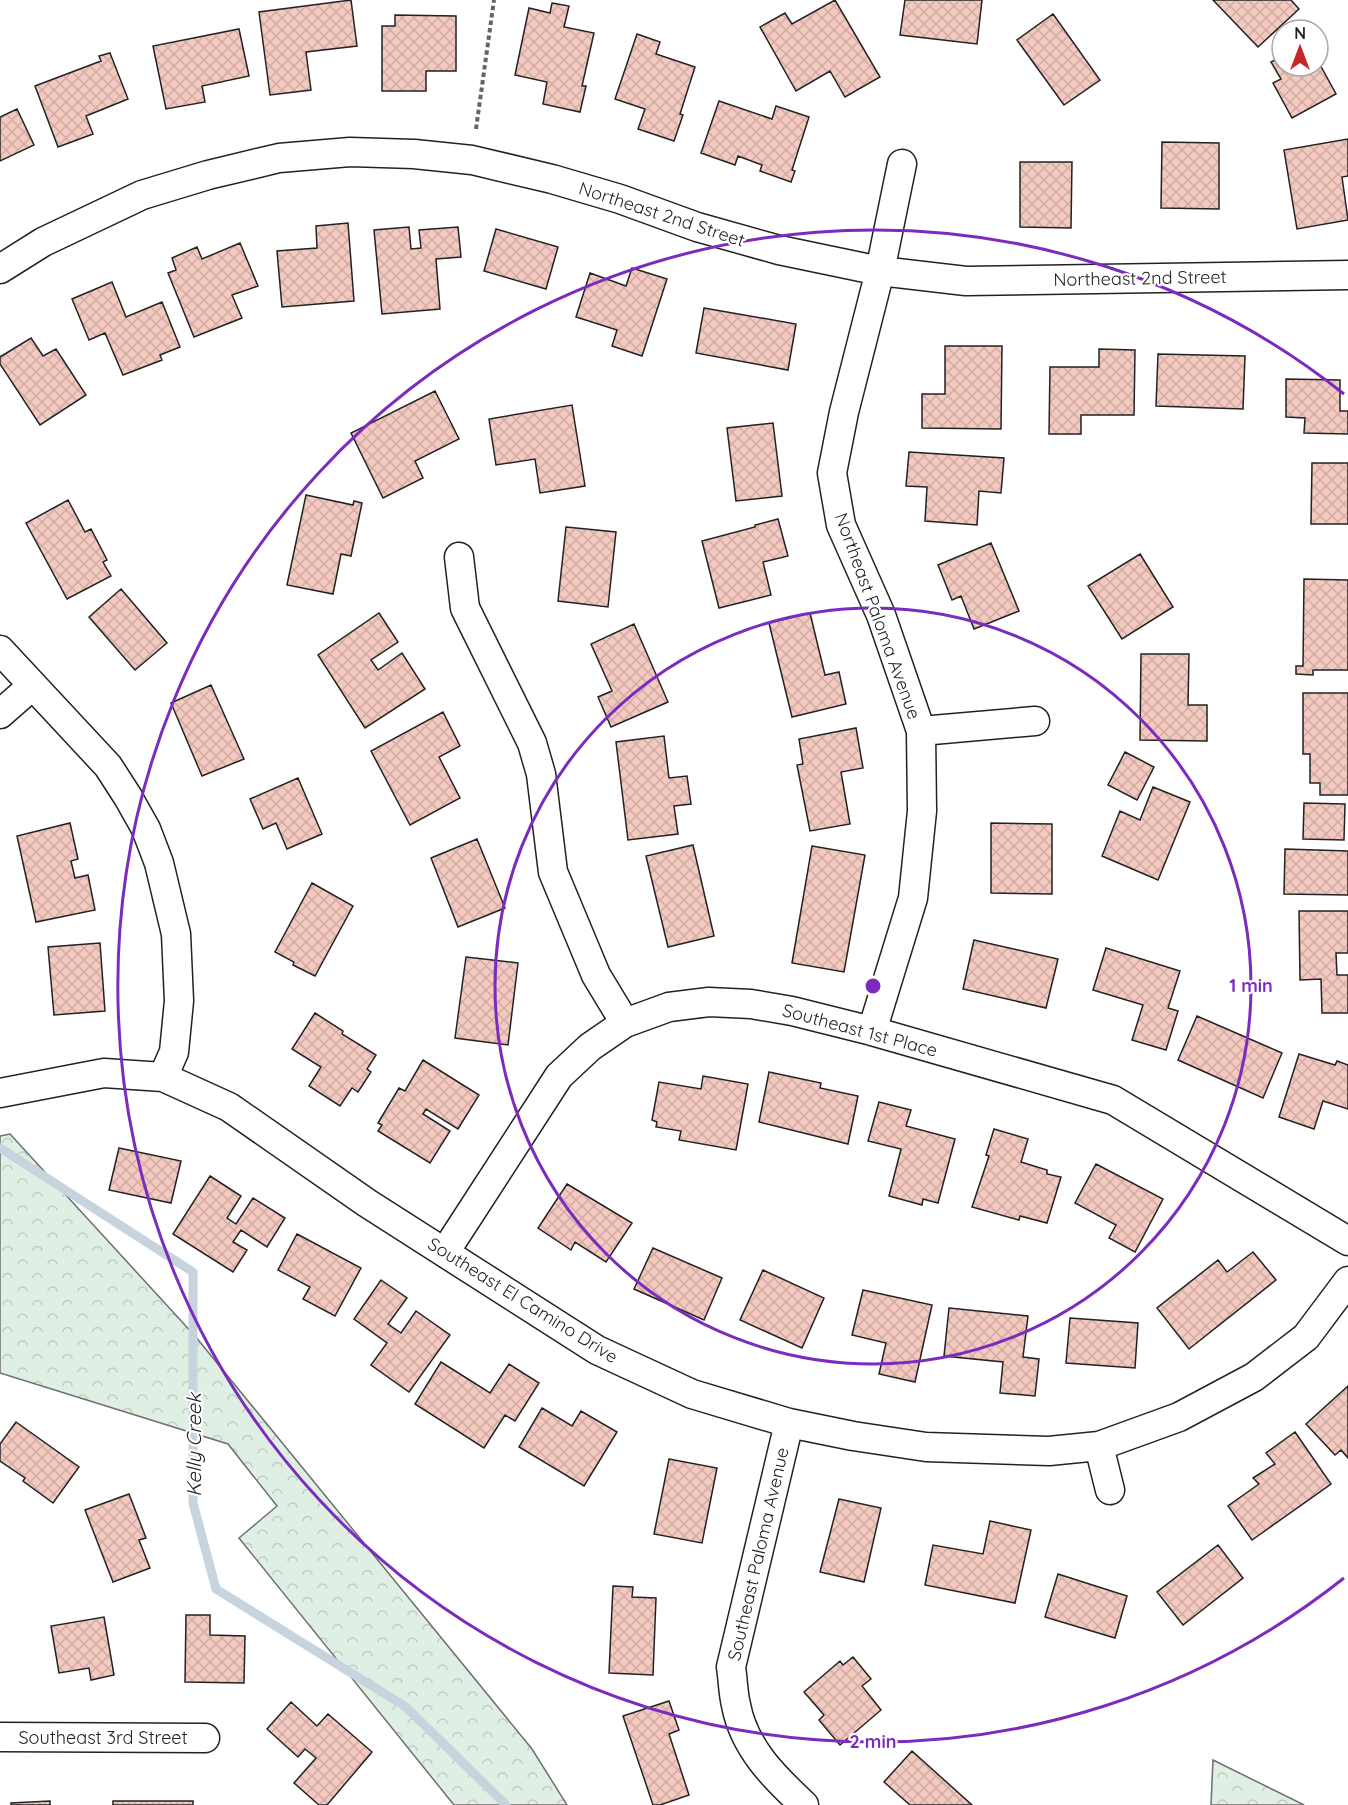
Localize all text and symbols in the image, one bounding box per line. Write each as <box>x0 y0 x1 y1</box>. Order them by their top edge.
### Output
north arrow <box>1270 18 1330 78</box>
text: N <box>1294 23 1306 43</box>
street label: Northeast 2nd Street <box>576 176 748 252</box>
street label: Northeast 2nd Street <box>1053 265 1227 291</box>
street label: Northeast Paloma Avenue <box>830 510 926 722</box>
text: 1 min <box>1229 974 1273 997</box>
centre of rings <box>863 976 883 996</box>
street label: Southeast 1st Place <box>780 998 940 1062</box>
street label: Southeast El Camino Drive <box>424 1232 622 1368</box>
water label: Kelly Creek <box>181 1391 206 1497</box>
street label: Southeast Paloma Avenue <box>722 1445 794 1663</box>
street label: Southeast 3rd Street <box>18 1726 188 1749</box>
text: 2 min <box>850 1730 896 1753</box>

